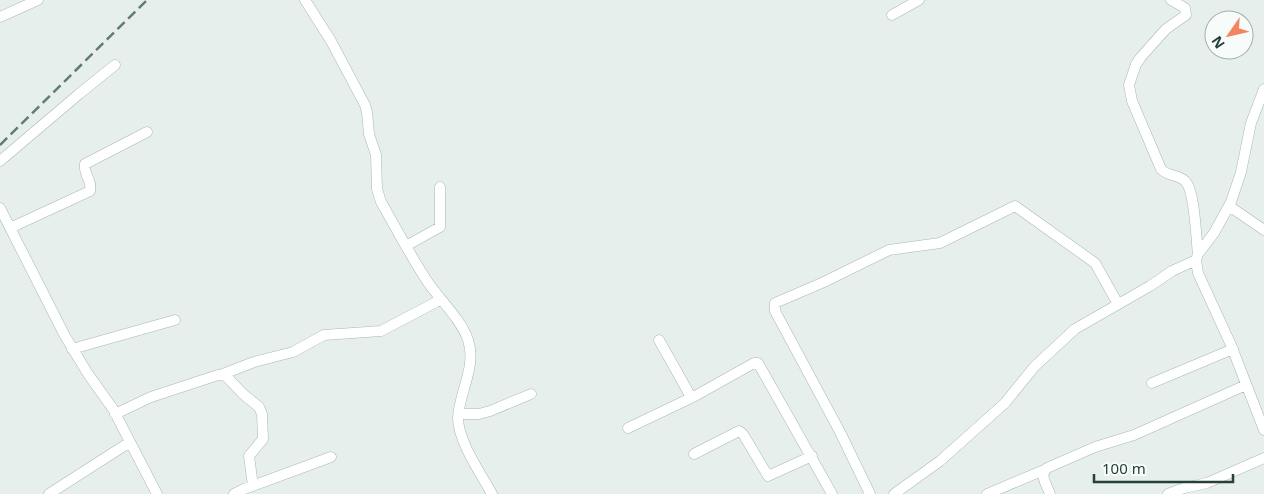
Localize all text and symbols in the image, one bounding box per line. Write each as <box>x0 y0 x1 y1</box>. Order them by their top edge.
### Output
north arrow <box>1204 10 1254 60</box>
text: N <box>1207 33 1229 53</box>
scale bar <box>1094 452 1233 484</box>
text: 100 m <box>1102 458 1146 478</box>

